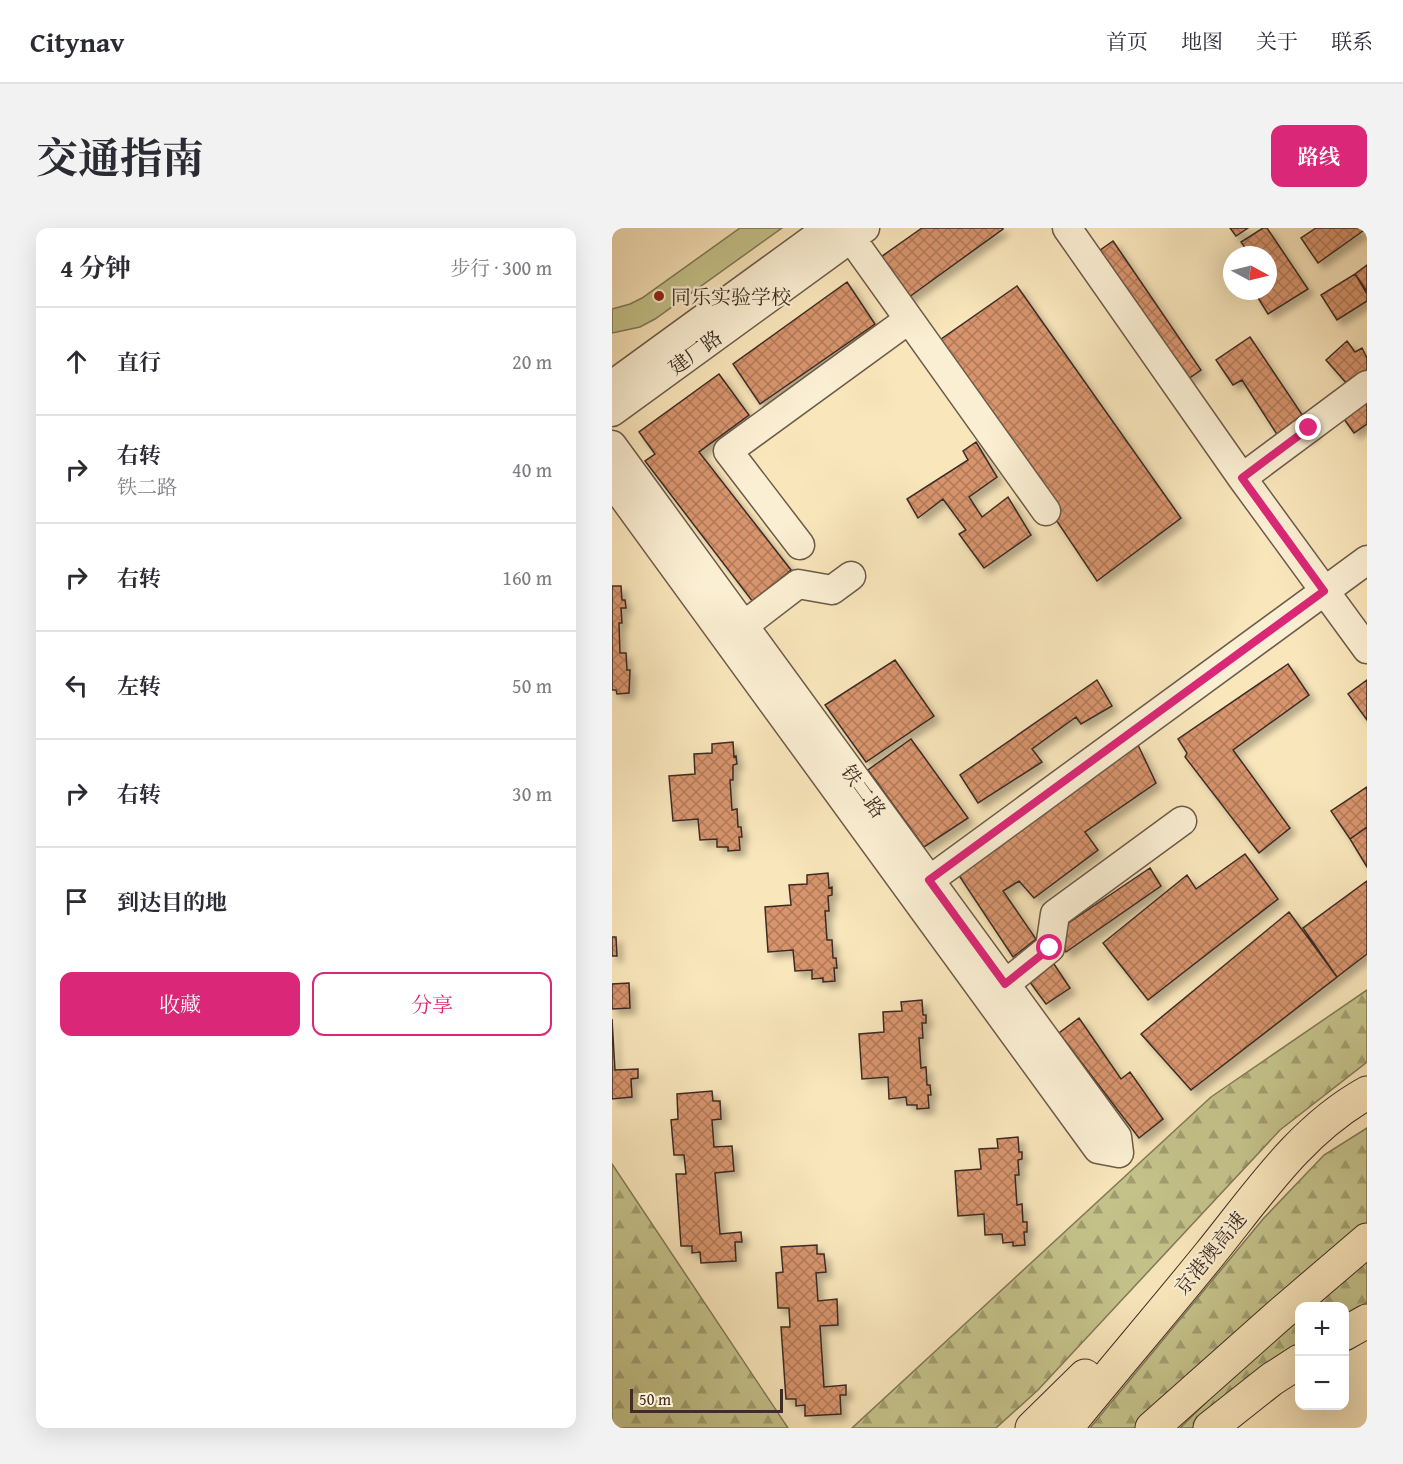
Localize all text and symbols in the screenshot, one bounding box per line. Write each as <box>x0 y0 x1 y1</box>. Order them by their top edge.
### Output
text: Citynav <box>30 21 124 62</box>
text: 首页 <box>1106 26 1148 57</box>
text: 地图 <box>1181 26 1223 57</box>
text: 关于 <box>1256 26 1298 57</box>
text: 联系 <box>1331 26 1373 57</box>
button: 路线 <box>1271 125 1367 187</box>
text: 交通指南 <box>36 127 204 188</box>
north arrow <box>1223 246 1277 300</box>
text: 4 分钟 <box>60 248 131 287</box>
text: 步行 · 300 m <box>450 253 552 282</box>
place label: 同乐实验学校 <box>671 282 791 311</box>
marker: 同乐实验学校 <box>652 289 666 303</box>
street label: 建厂路 <box>662 323 728 381</box>
icon: ahead <box>60 345 93 378</box>
text: 直行 <box>117 346 161 378</box>
text: 20 m <box>512 347 552 376</box>
route end <box>1295 414 1321 440</box>
text: 右转 <box>117 439 161 471</box>
icon: right <box>60 453 93 486</box>
text: 40 m <box>512 455 552 484</box>
text: 铁二路 <box>117 472 177 501</box>
icon: right <box>60 561 93 594</box>
text: 右转 <box>117 562 161 594</box>
text: 160 m <box>502 563 552 592</box>
icon: left <box>60 669 93 702</box>
text: 左转 <box>117 670 161 702</box>
text: 50 m <box>512 671 552 700</box>
street label: 铁二路 <box>835 758 893 824</box>
icon: right <box>60 777 93 810</box>
text: 右转 <box>117 778 161 810</box>
text: 30 m <box>512 779 552 808</box>
icon: arrive <box>60 885 93 918</box>
text: 到达目的地 <box>117 886 227 918</box>
route start <box>1036 934 1062 960</box>
button: 收藏 <box>60 972 300 1036</box>
button: 分享 <box>312 972 552 1036</box>
street label: 京港澳高速 <box>1167 1205 1253 1301</box>
map controls <box>1295 1302 1349 1410</box>
button: + <box>1295 1302 1349 1356</box>
button: − <box>1295 1356 1349 1410</box>
scale bar <box>630 1386 783 1414</box>
text: 50 m <box>639 1387 671 1411</box>

